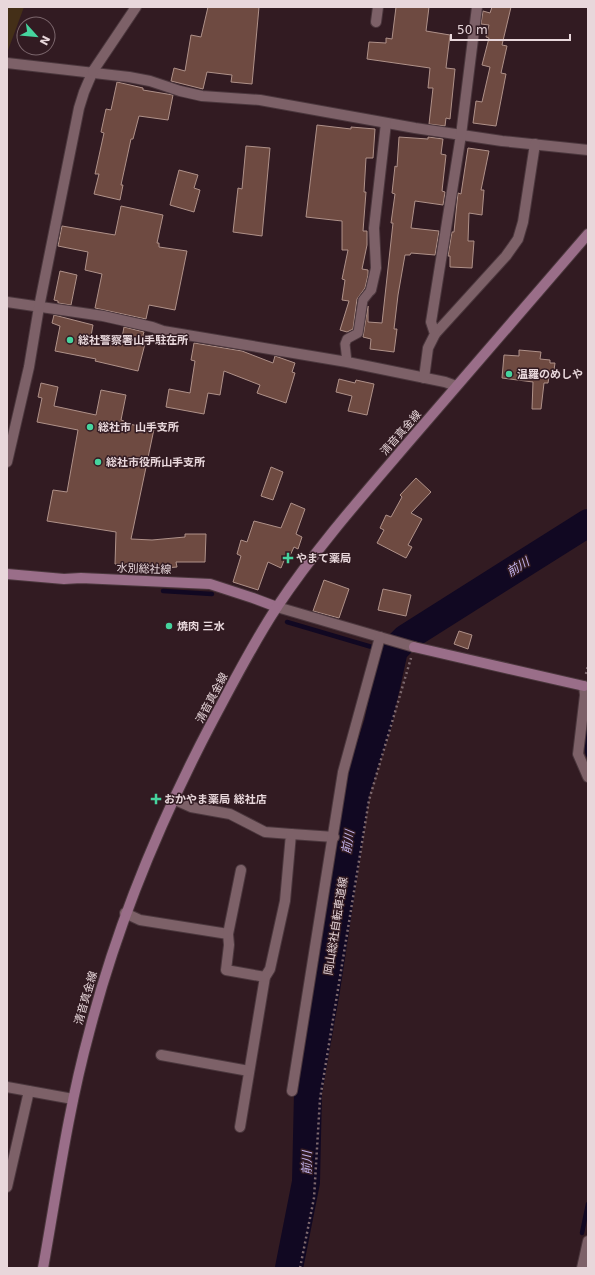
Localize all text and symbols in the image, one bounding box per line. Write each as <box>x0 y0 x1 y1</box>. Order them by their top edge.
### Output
north arrow <box>16 16 56 56</box>
scale bar <box>451 16 570 42</box>
text: 50 m <box>457 23 488 37</box>
text: N <box>37 33 52 47</box>
place label: 総社警察署山手駐在所 <box>78 334 188 347</box>
marker: 総社警察署山手駐在所 <box>65 335 75 345</box>
place label: 温羅のめしや <box>517 368 583 381</box>
marker: 温羅のめしや <box>504 369 514 379</box>
street label: 清音真金線 <box>378 408 424 458</box>
place label: 総社市 山手支所 <box>98 421 179 434</box>
marker: 総社市 山手支所 <box>85 422 95 432</box>
place label: 総社市役所山手支所 <box>106 456 205 469</box>
marker: 総社市役所山手支所 <box>93 457 103 467</box>
place label: やまて薬局 <box>296 552 351 565</box>
marker: やまて薬局 <box>283 553 293 563</box>
water label: 前川 <box>504 554 534 579</box>
street label: 水別総社線 <box>116 562 172 576</box>
place label: 焼肉 三水 <box>177 620 225 633</box>
marker: 焼肉 三水 <box>164 621 174 631</box>
street label: 清音真金線 <box>193 671 231 725</box>
place label: おかやま薬局 総社店 <box>164 793 267 806</box>
marker: おかやま薬局 総社店 <box>151 794 161 804</box>
water label: 前川 <box>339 827 357 855</box>
street label: 岡山総社自転車道線 <box>322 876 350 976</box>
street label: 清音真金線 <box>72 970 100 1026</box>
water label: 前川 <box>300 1149 314 1175</box>

